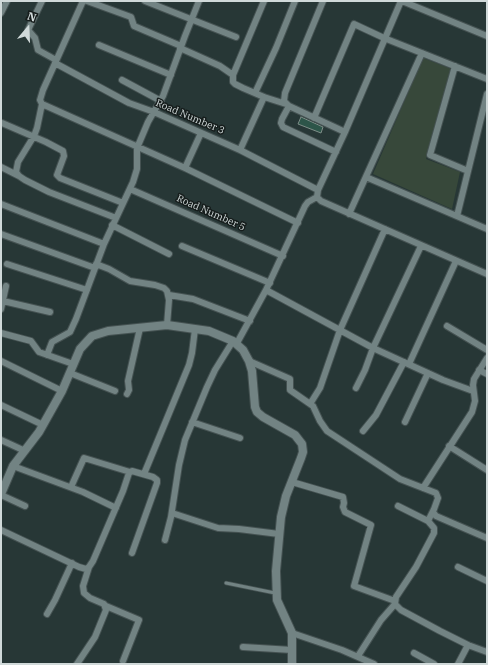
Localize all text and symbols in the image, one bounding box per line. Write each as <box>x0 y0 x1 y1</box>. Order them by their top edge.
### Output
north arrow <box>8 8 48 48</box>
text: N <box>26 9 38 25</box>
street label: Road Number 3 <box>154 97 226 137</box>
street label: Road Number 5 <box>175 192 247 234</box>

